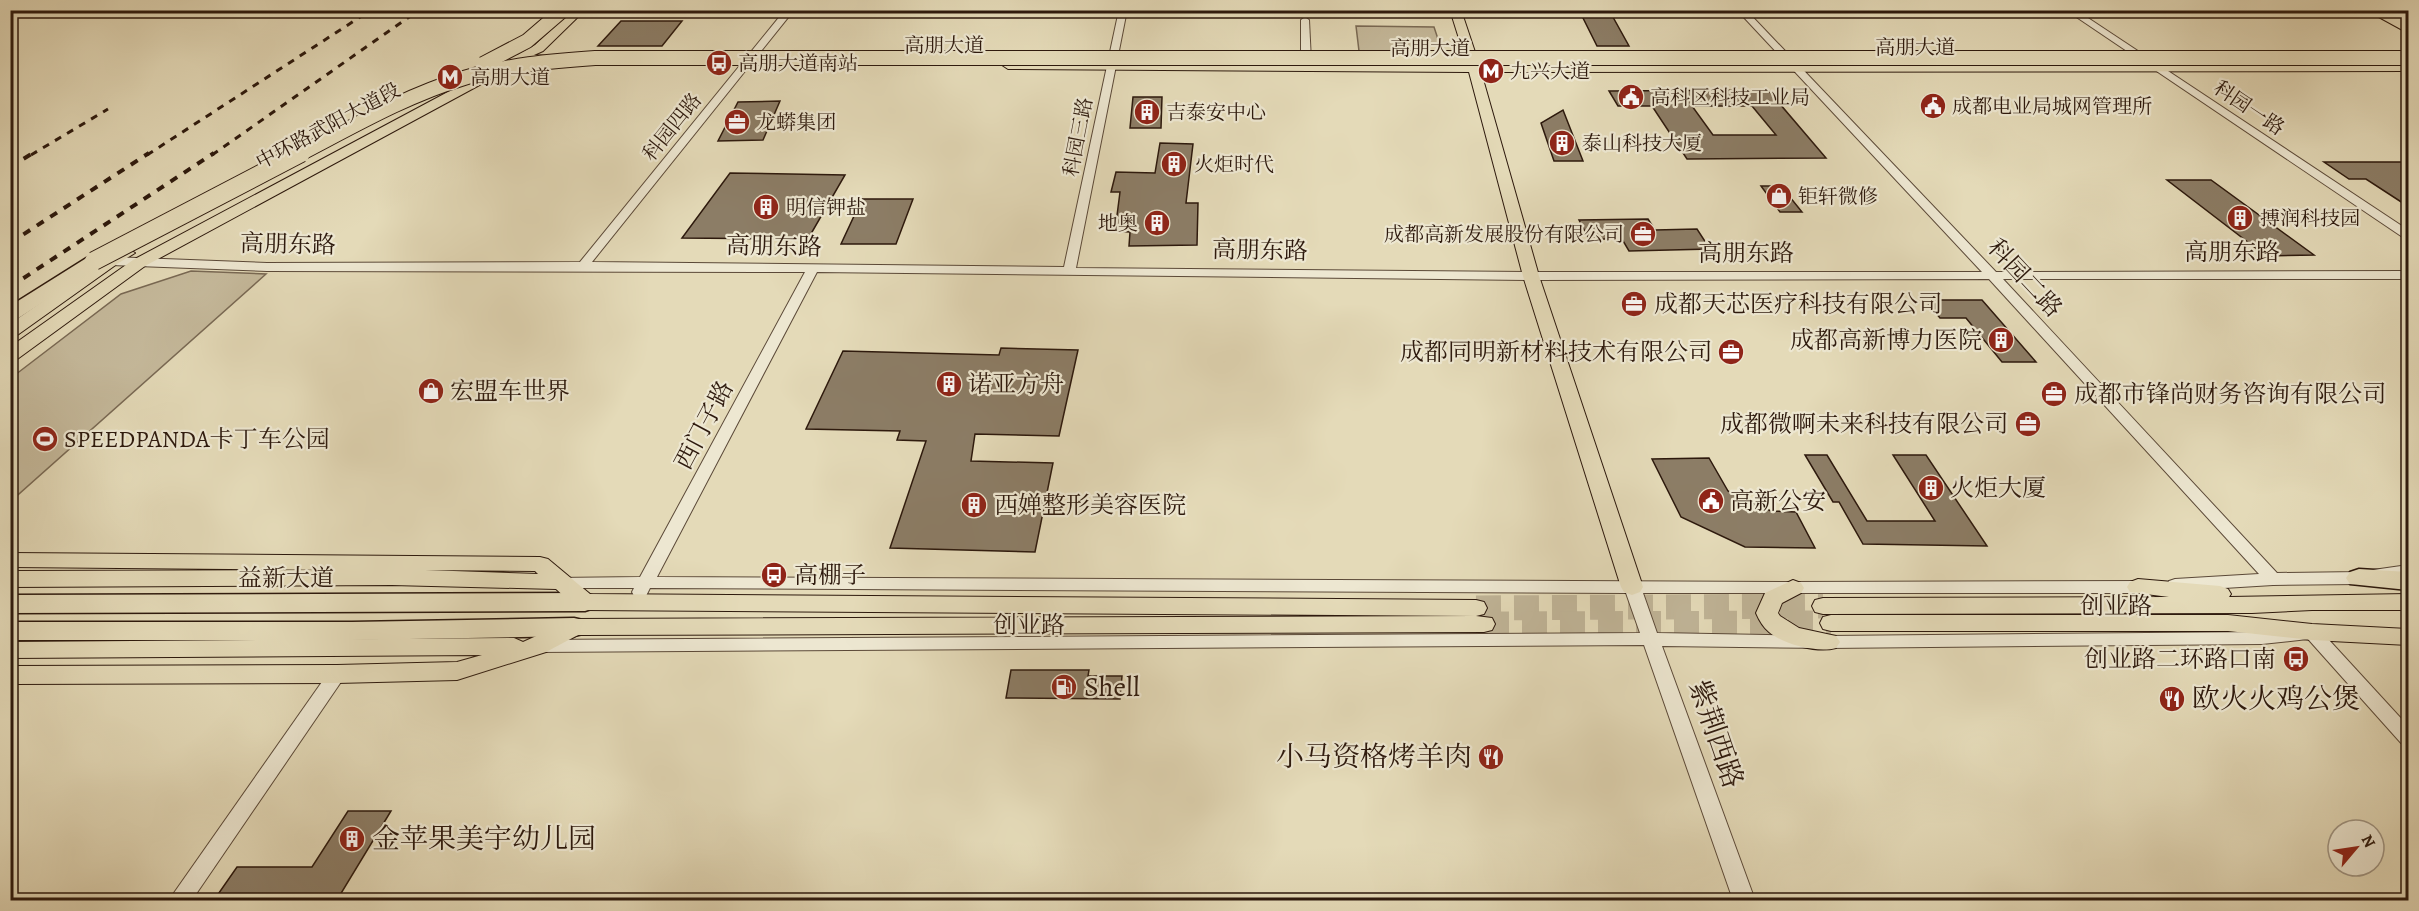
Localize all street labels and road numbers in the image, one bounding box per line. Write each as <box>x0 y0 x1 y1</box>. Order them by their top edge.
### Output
street label: 高朋大道 <box>904 32 984 59</box>
street label: 高朋大道 <box>1875 34 1955 61</box>
street label: 高朋大道 <box>1390 35 1470 62</box>
street label: 科园一路 <box>2208 74 2290 142</box>
street label: 中环路武阳大道段 <box>251 77 405 175</box>
street label: 科园四路 <box>636 87 708 167</box>
street label: 科园三路 <box>1057 95 1099 179</box>
street label: 高朋东路 <box>240 227 336 261</box>
street label: 高朋东路 <box>726 229 822 263</box>
street label: 科园二路 <box>1981 232 2069 324</box>
street label: 高朋东路 <box>1212 233 1308 267</box>
street label: 高朋东路 <box>2184 236 2280 268</box>
street label: 高朋东路 <box>1698 237 1794 269</box>
street label: 西门子路 <box>667 375 741 475</box>
street label: 益新大道 <box>238 562 334 594</box>
street label: 创业路 <box>2080 590 2152 622</box>
street label: 创业路 <box>993 609 1065 641</box>
street label: 紫荆西路 <box>1680 675 1752 793</box>

